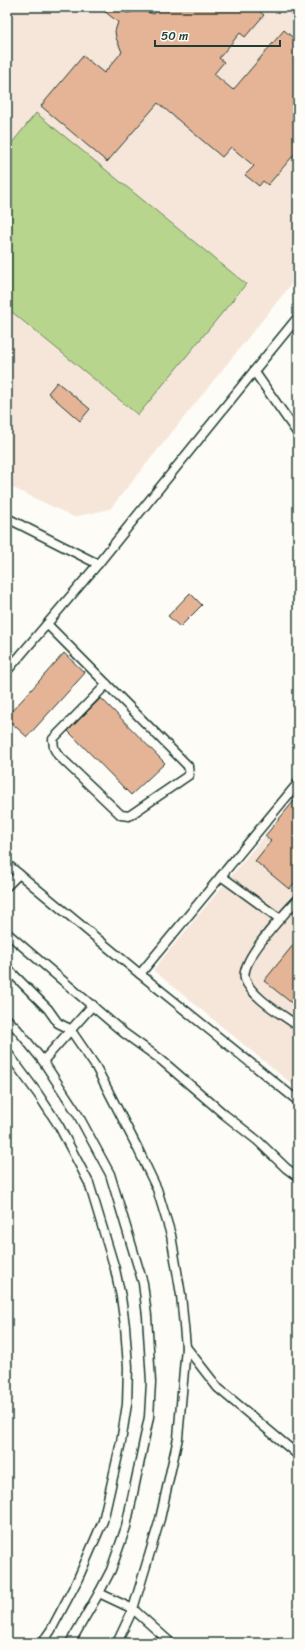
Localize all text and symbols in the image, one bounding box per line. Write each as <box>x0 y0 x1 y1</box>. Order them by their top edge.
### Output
scale bar <box>155 22 280 48</box>
text: 50 m <box>161 25 188 47</box>

